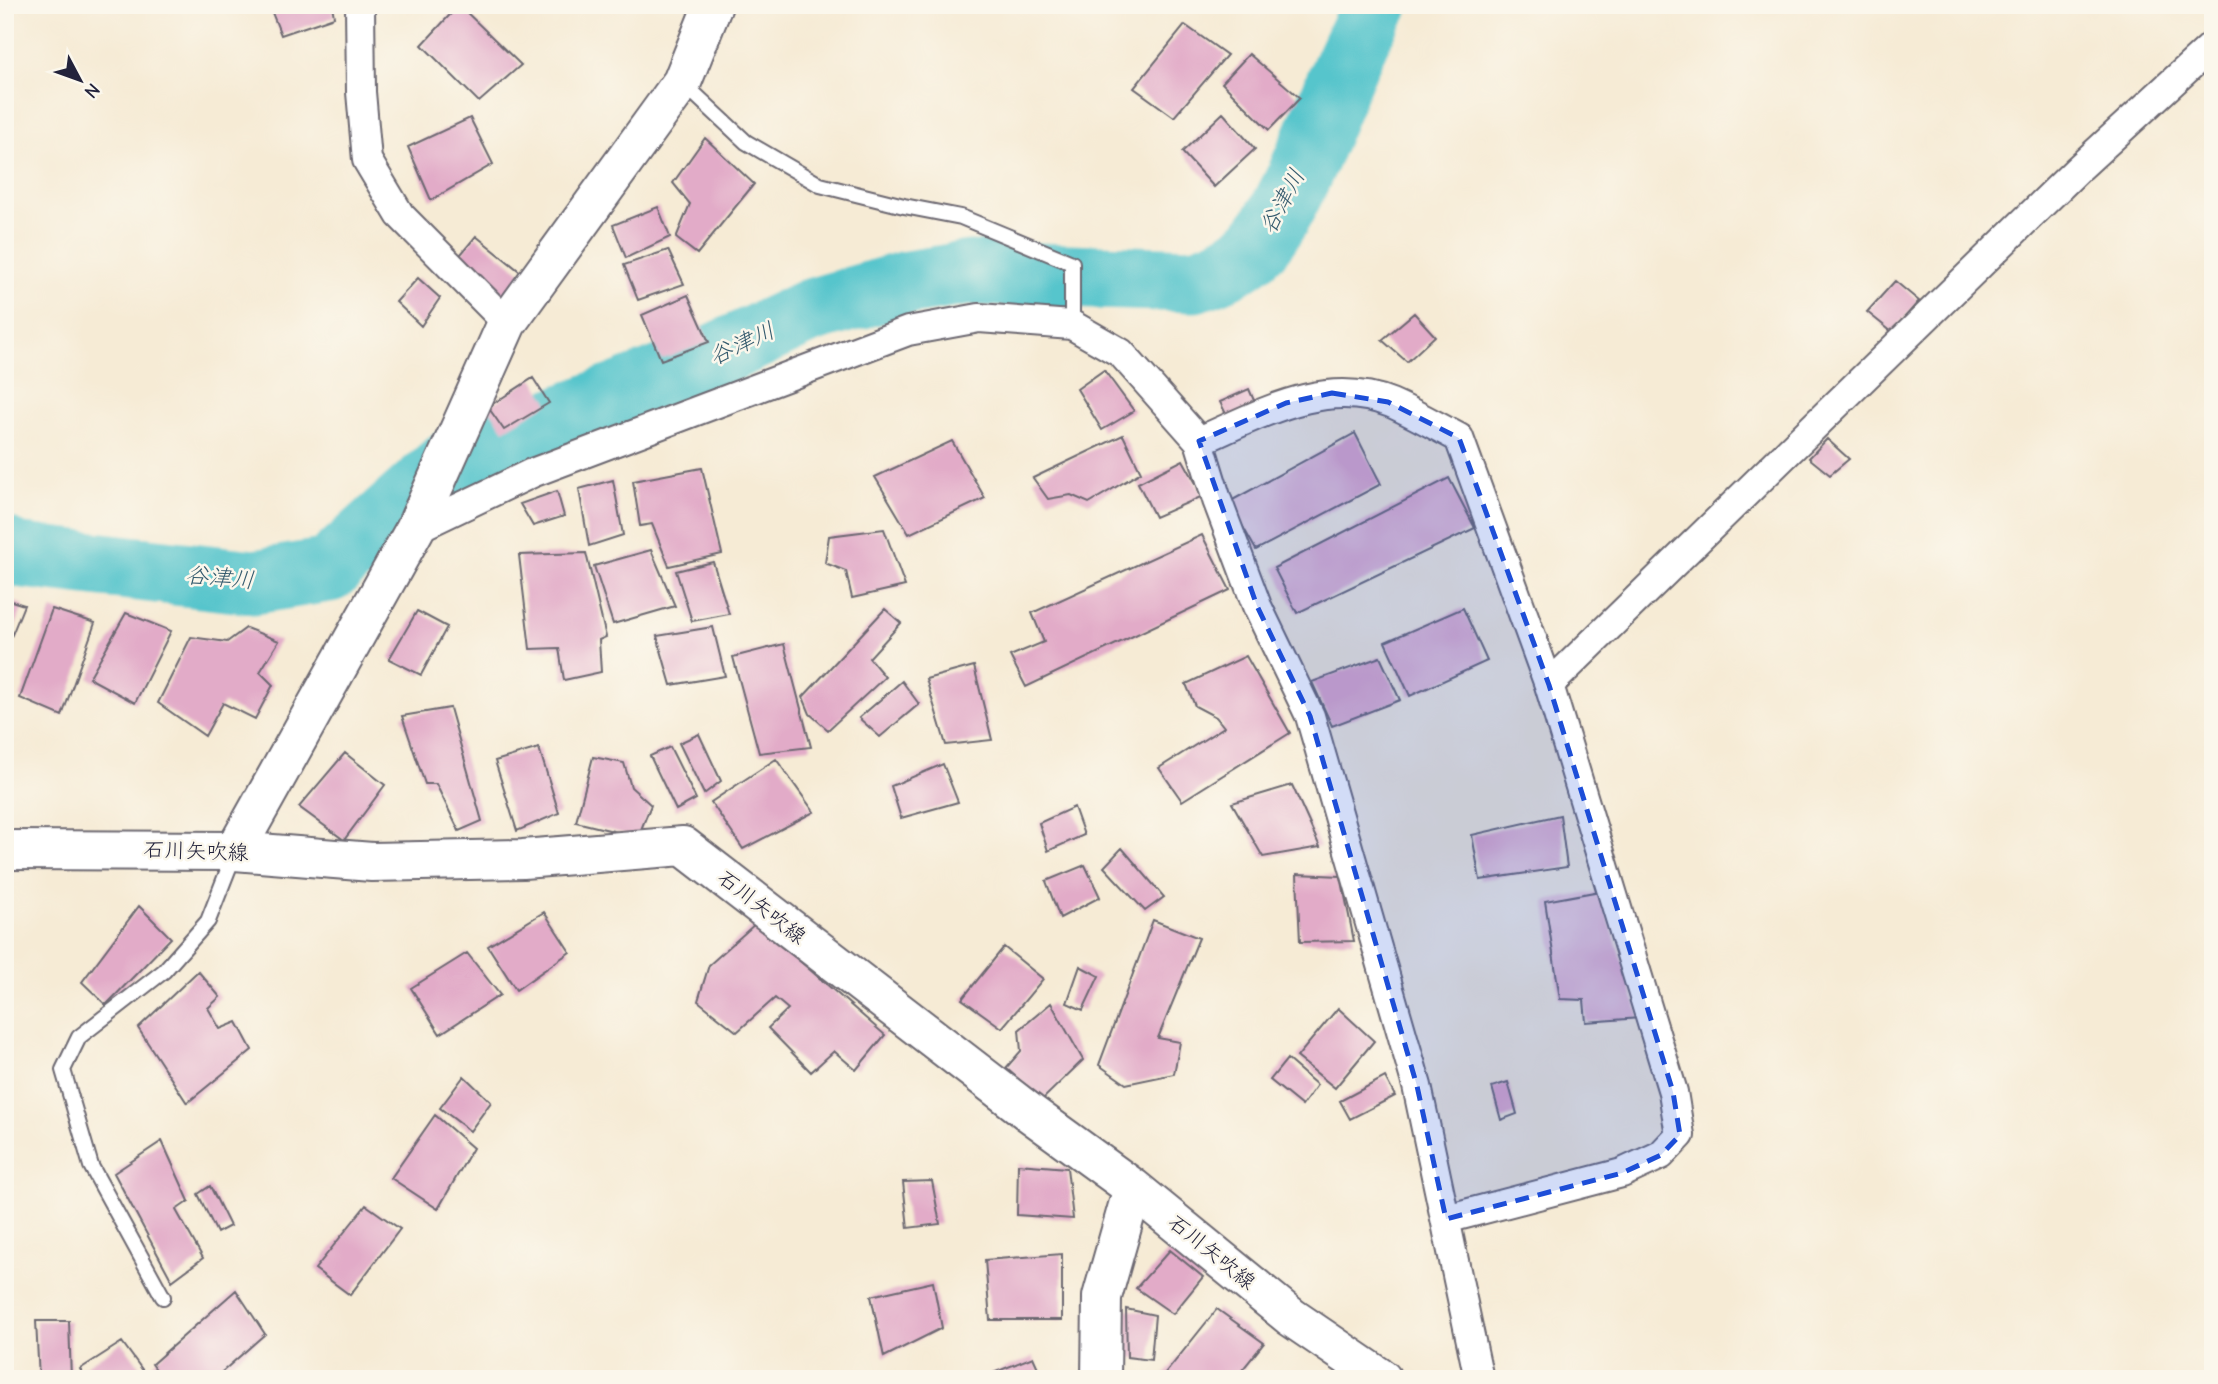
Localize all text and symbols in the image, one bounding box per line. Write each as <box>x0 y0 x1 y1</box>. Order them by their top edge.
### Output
north arrow <box>46 46 116 116</box>
text: N <box>80 79 104 102</box>
water label: 谷津川 <box>1254 164 1311 238</box>
water label: 谷津川 <box>705 317 779 370</box>
water label: 谷津川 <box>184 561 256 594</box>
street label: 石川矢吹線 <box>143 837 249 865</box>
street label: 石川矢吹線 <box>713 865 811 949</box>
street label: 石川矢吹線 <box>1164 1210 1260 1294</box>

